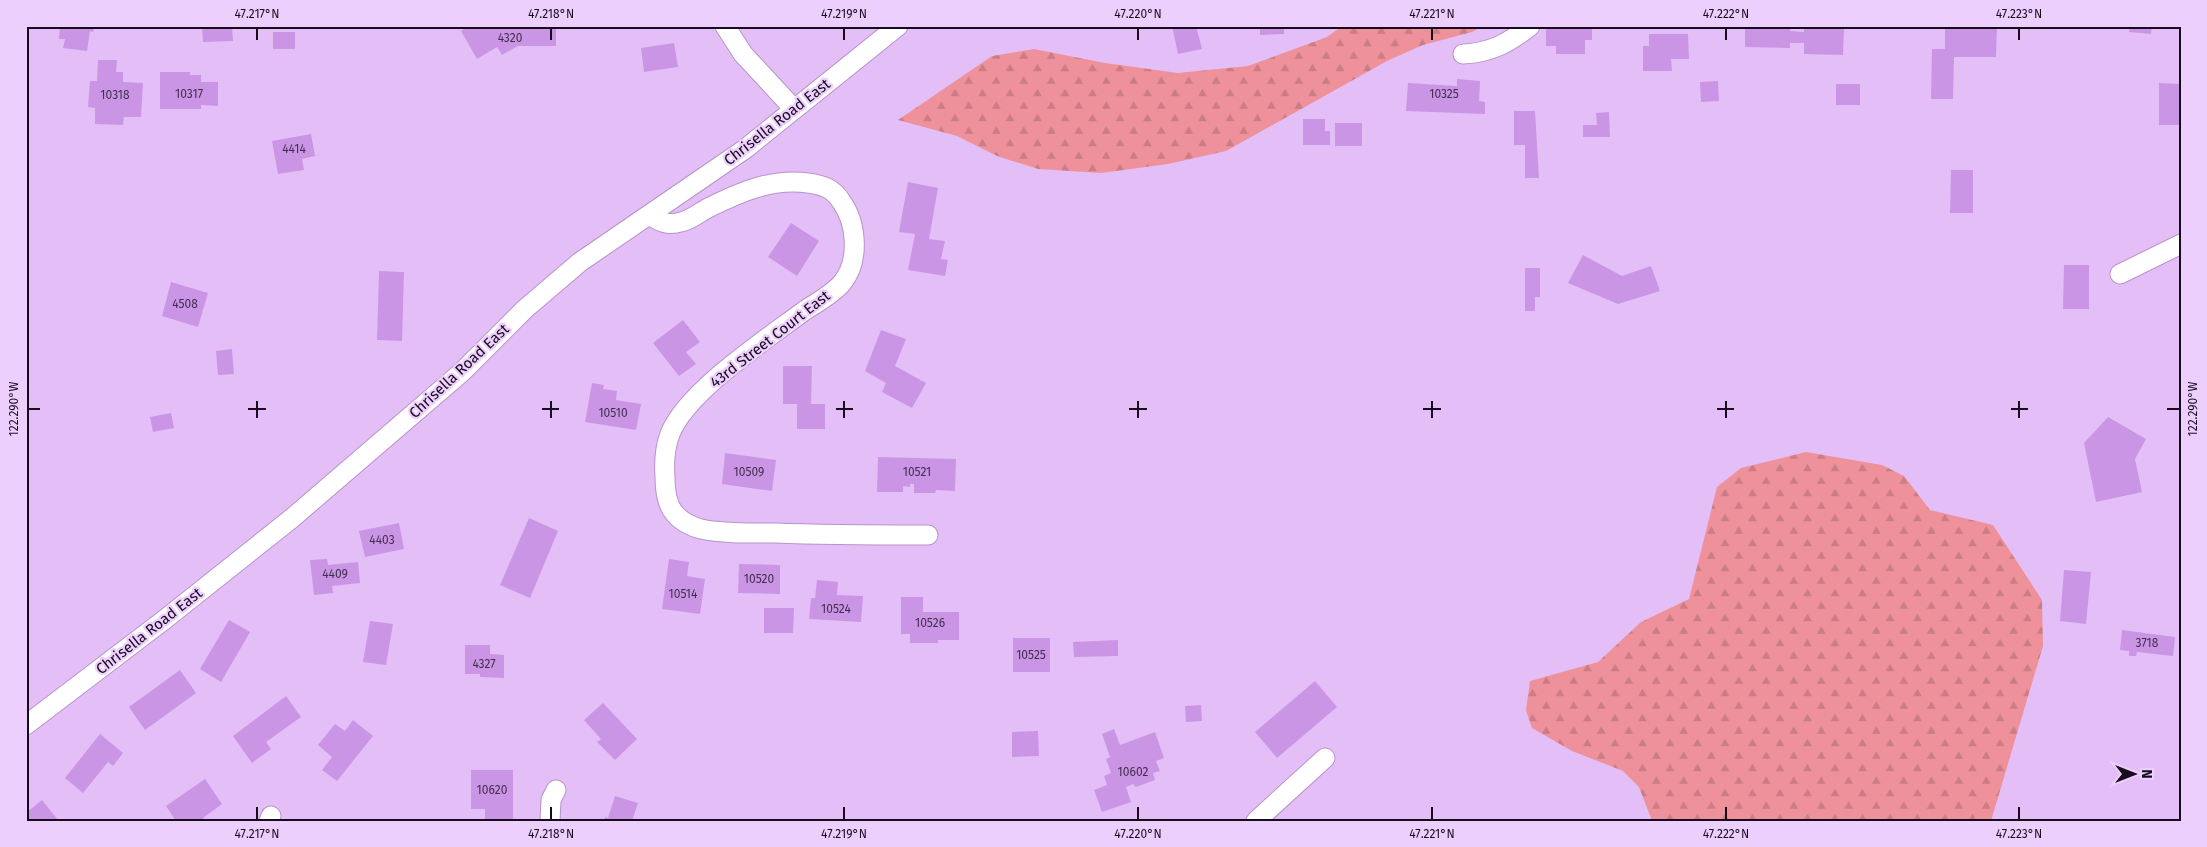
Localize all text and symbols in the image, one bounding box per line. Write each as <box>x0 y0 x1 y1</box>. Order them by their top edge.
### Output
text: 47.217°N <box>234 7 280 21</box>
text: 47.218°N <box>528 7 574 21</box>
text: 47.219°N <box>821 7 867 21</box>
text: 47.220°N <box>1114 7 1162 21</box>
text: 47.221°N <box>1409 7 1455 21</box>
text: 47.222°N <box>1703 7 1749 21</box>
text: 47.223°N <box>1996 7 2042 21</box>
house number: 4320 <box>498 31 523 45</box>
street label: Chrisella Road East <box>720 75 834 169</box>
house number: 10317 <box>175 87 203 101</box>
house number: 10325 <box>1429 87 1459 101</box>
house number: 10318 <box>100 88 130 102</box>
house number: 4414 <box>282 142 306 156</box>
street label: 43rd Street Court East <box>706 286 834 391</box>
house number: 4508 <box>172 297 198 311</box>
street label: Chrisella Road East <box>405 320 513 422</box>
text: 122.290°W <box>7 381 21 436</box>
text: 122.290°W <box>2186 381 2200 436</box>
house number: 10510 <box>598 406 628 420</box>
house number: 10509 <box>734 465 764 479</box>
house number: 10521 <box>903 465 931 479</box>
house number: 4403 <box>369 533 395 547</box>
house number: 4409 <box>322 567 348 581</box>
house number: 10520 <box>744 572 774 586</box>
street label: Chrisella Road East <box>92 584 206 678</box>
house number: 10514 <box>669 587 698 601</box>
house number: 10524 <box>821 602 851 616</box>
house number: 10526 <box>915 616 945 630</box>
house number: 3718 <box>2136 636 2159 650</box>
house number: 10525 <box>1016 648 1046 662</box>
house number: 4327 <box>472 657 496 671</box>
north arrow <box>2110 750 2160 800</box>
house number: 10602 <box>1118 765 1148 779</box>
text: N <box>2138 769 2155 779</box>
house number: 10620 <box>477 783 508 797</box>
text: 47.217°N <box>234 827 280 841</box>
text: 47.218°N <box>528 827 574 841</box>
text: 47.219°N <box>821 827 867 841</box>
text: 47.220°N <box>1114 827 1162 841</box>
text: 47.221°N <box>1409 827 1455 841</box>
text: 47.222°N <box>1703 827 1749 841</box>
text: 47.223°N <box>1996 827 2042 841</box>

